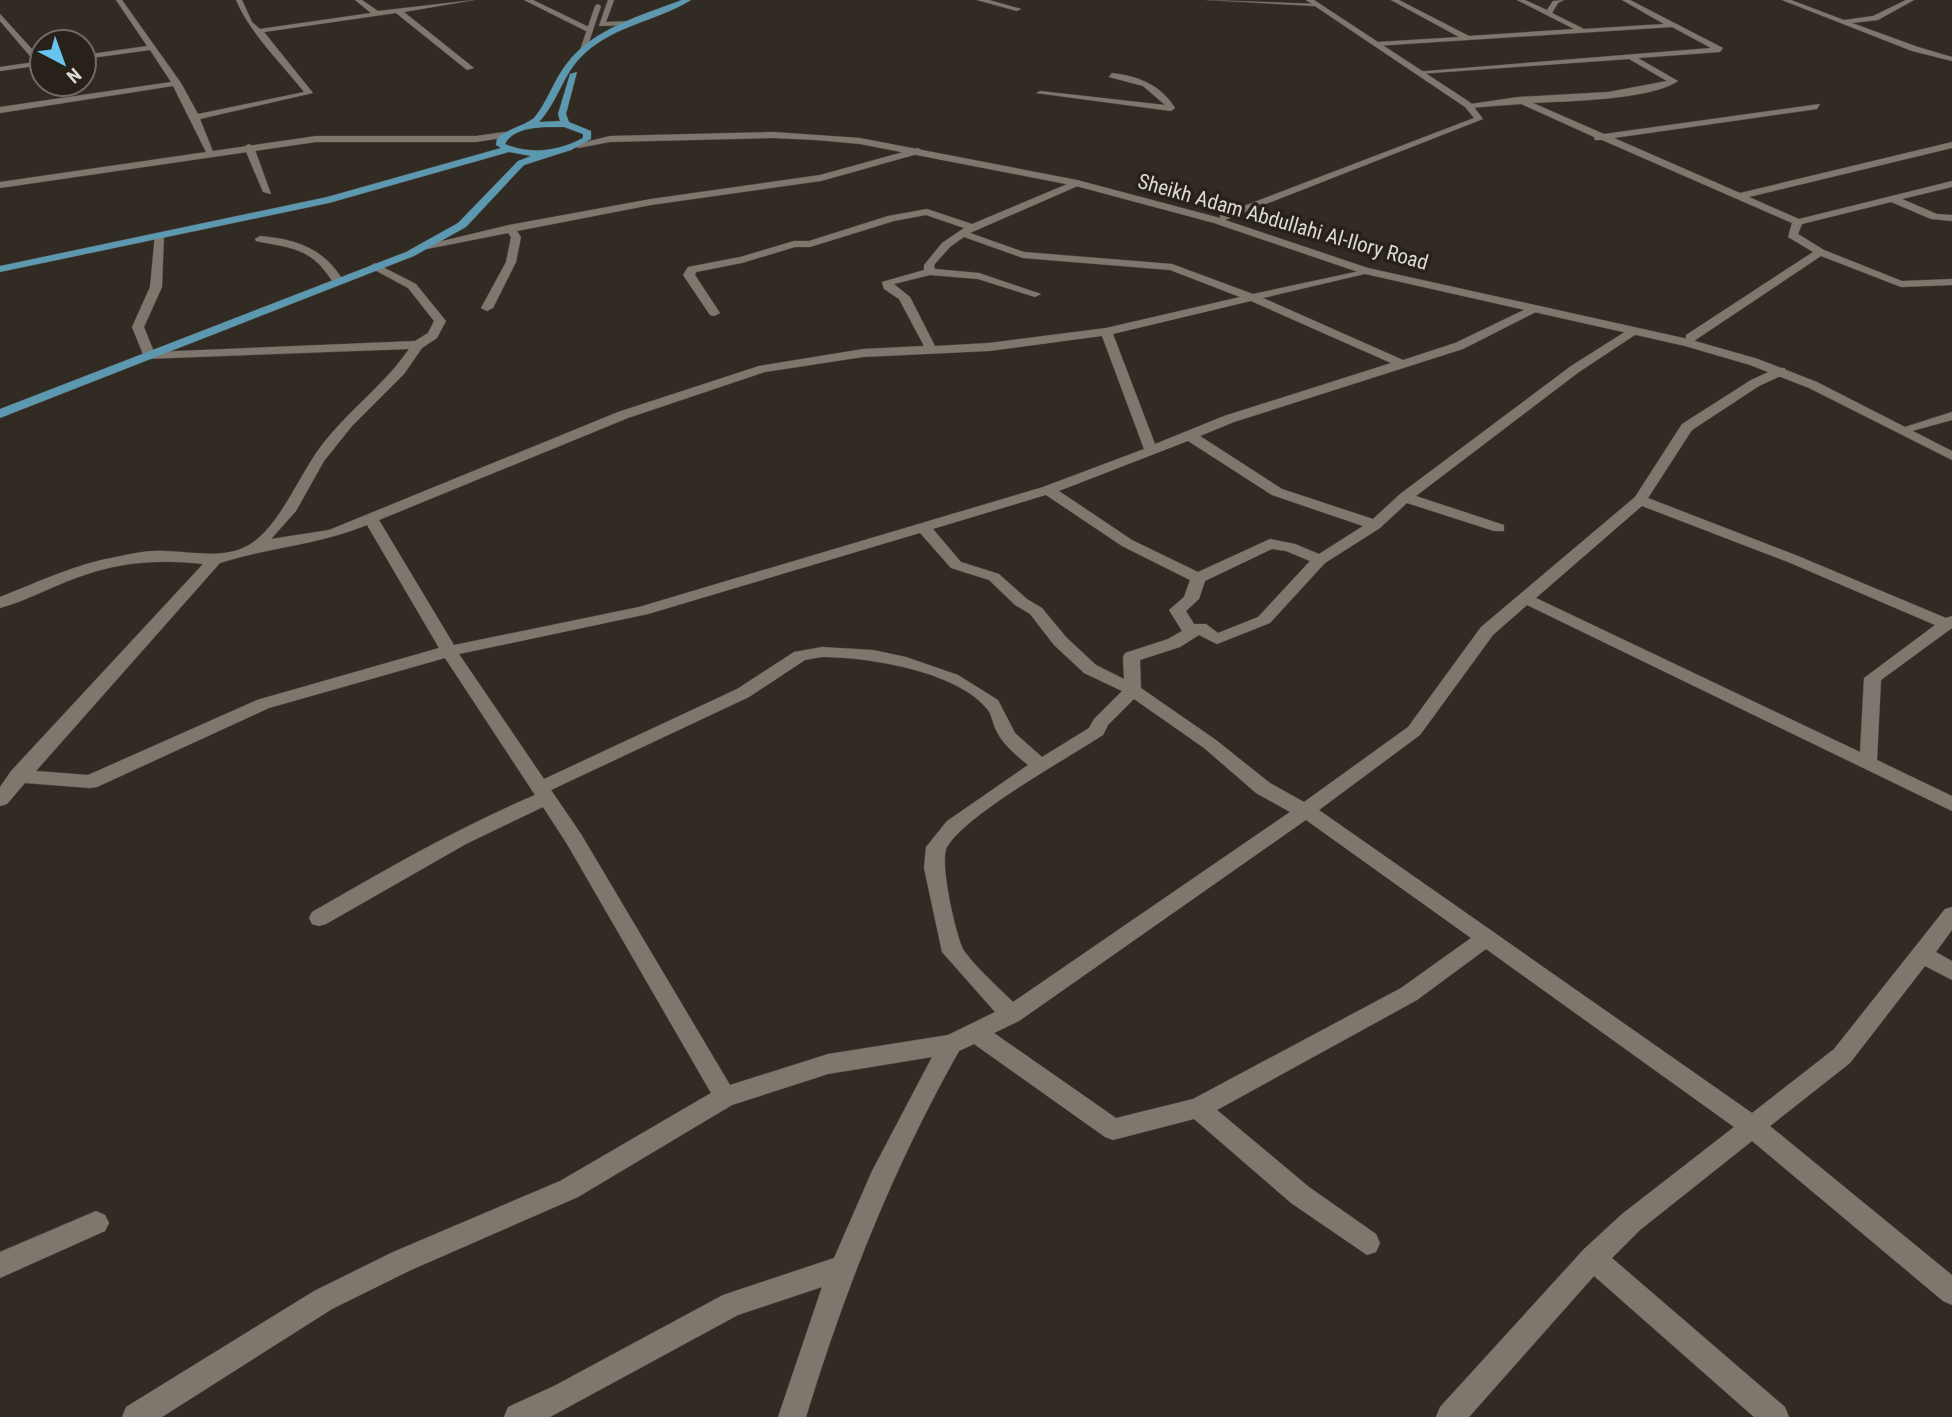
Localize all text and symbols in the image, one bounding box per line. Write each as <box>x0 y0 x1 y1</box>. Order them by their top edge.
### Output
north arrow <box>28 28 98 98</box>
text: N <box>62 63 86 88</box>
street label: Sheikh Adam Abdullahi Al-Ilory Road <box>1135 169 1431 275</box>

